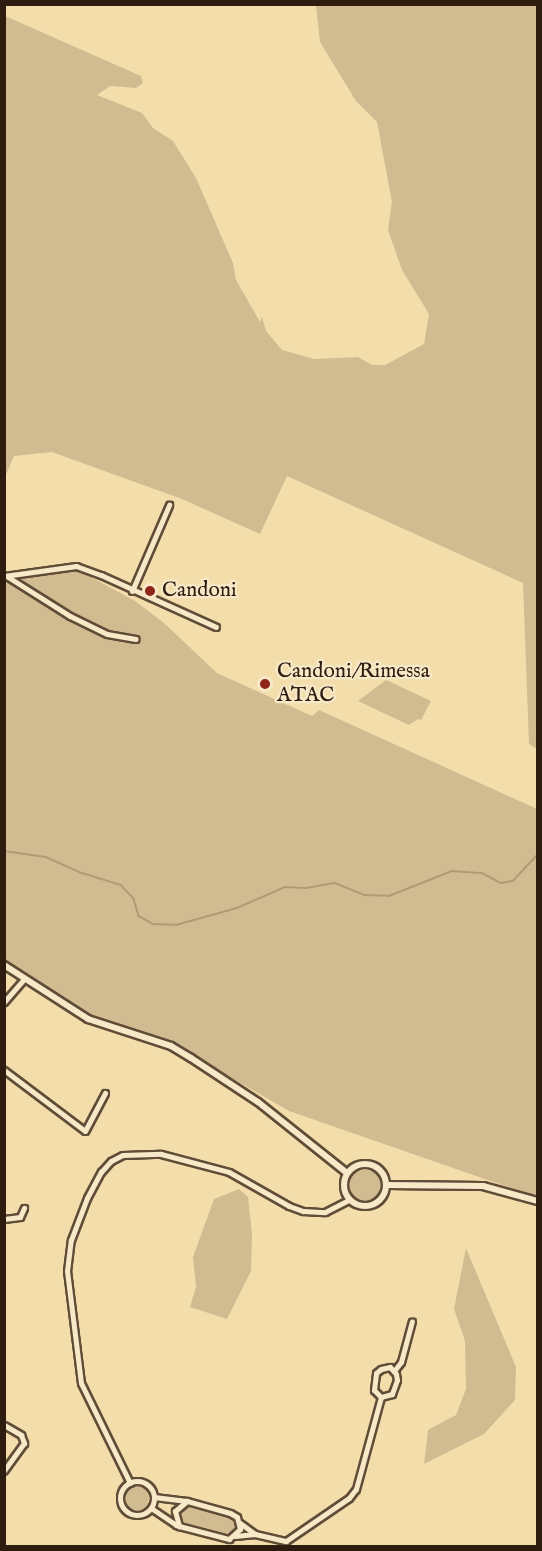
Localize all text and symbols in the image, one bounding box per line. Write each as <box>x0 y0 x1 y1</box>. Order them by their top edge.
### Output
place label: Candoni <box>162 578 237 604</box>
marker: Candoni <box>143 584 157 598</box>
place label: Candoni/Rimessa ATAC <box>277 659 430 709</box>
marker: Candoni/Rimessa ATAC <box>258 677 272 691</box>

